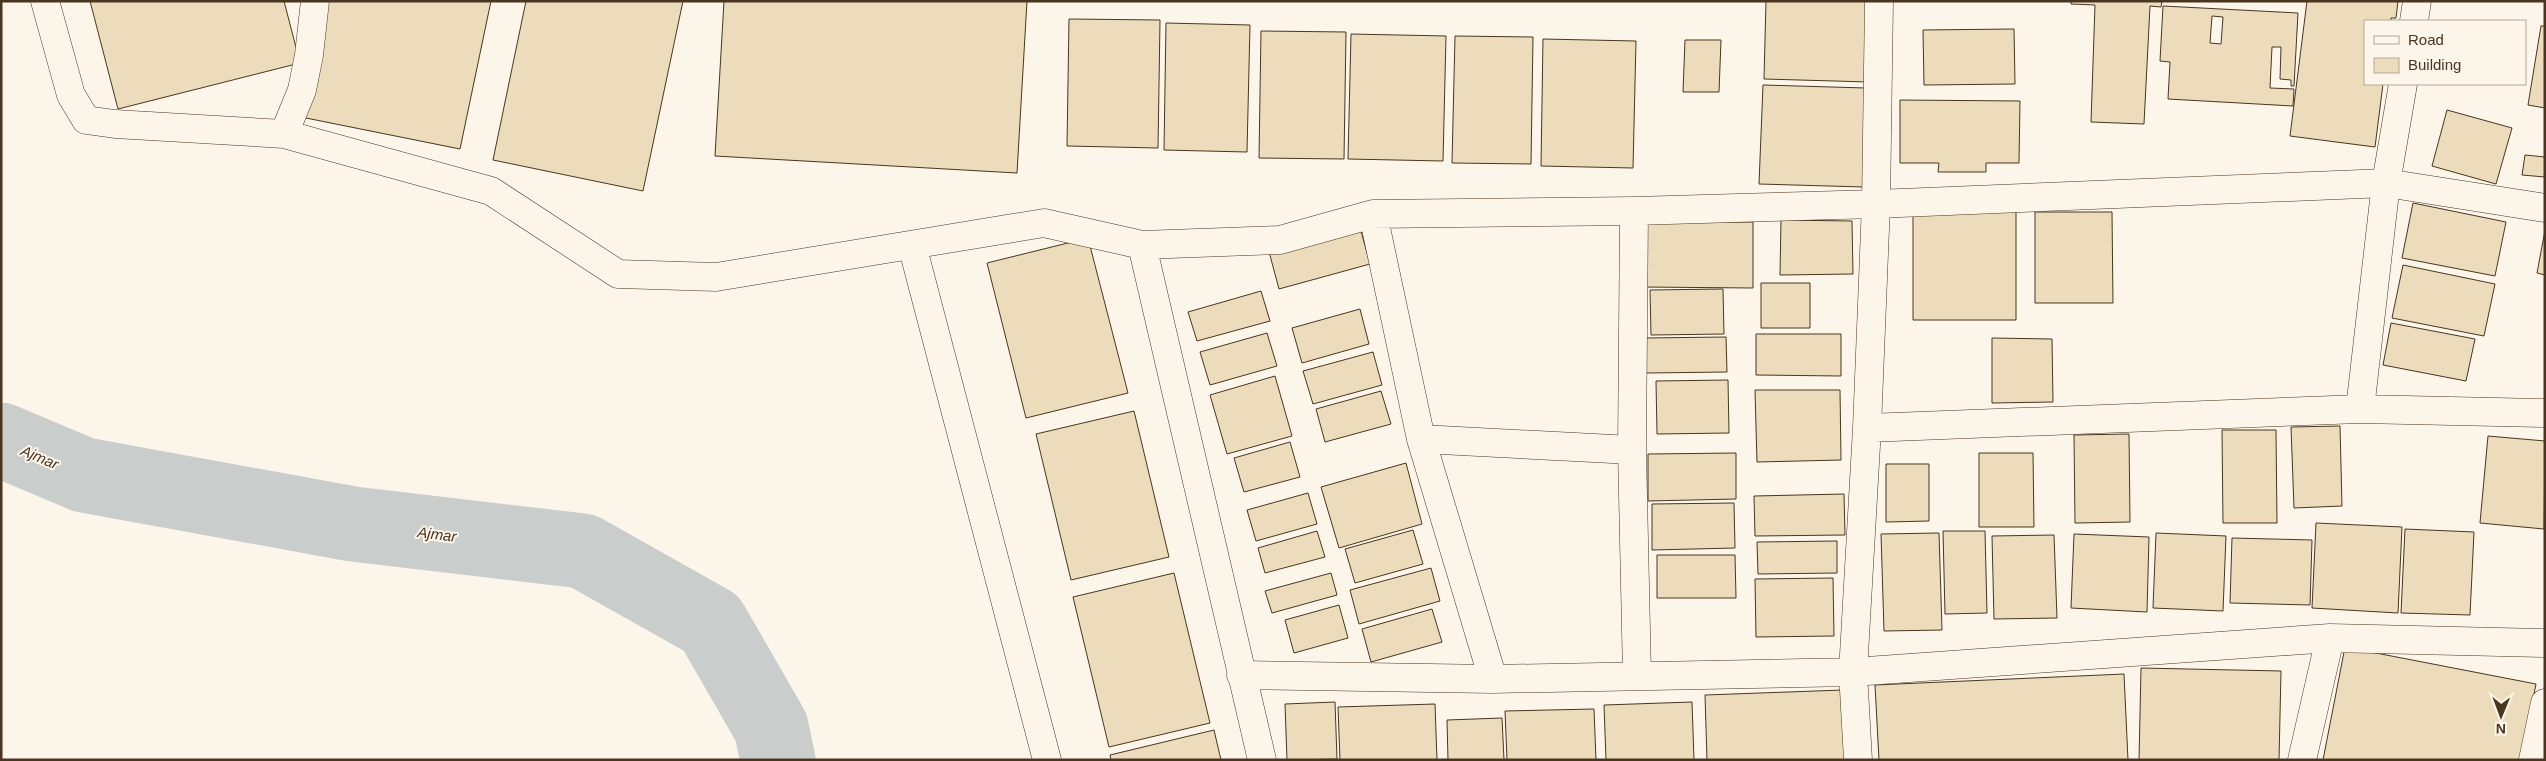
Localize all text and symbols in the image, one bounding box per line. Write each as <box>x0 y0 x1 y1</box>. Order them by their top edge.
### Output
legend <box>2364 20 2526 85</box>
text: Road <box>2408 31 2444 48</box>
text: Building <box>2408 56 2461 73</box>
water label: Ajmar <box>18 441 62 473</box>
water label: Ajmar <box>416 523 458 545</box>
north arrow <box>2476 691 2526 741</box>
text: N <box>2496 721 2506 737</box>

